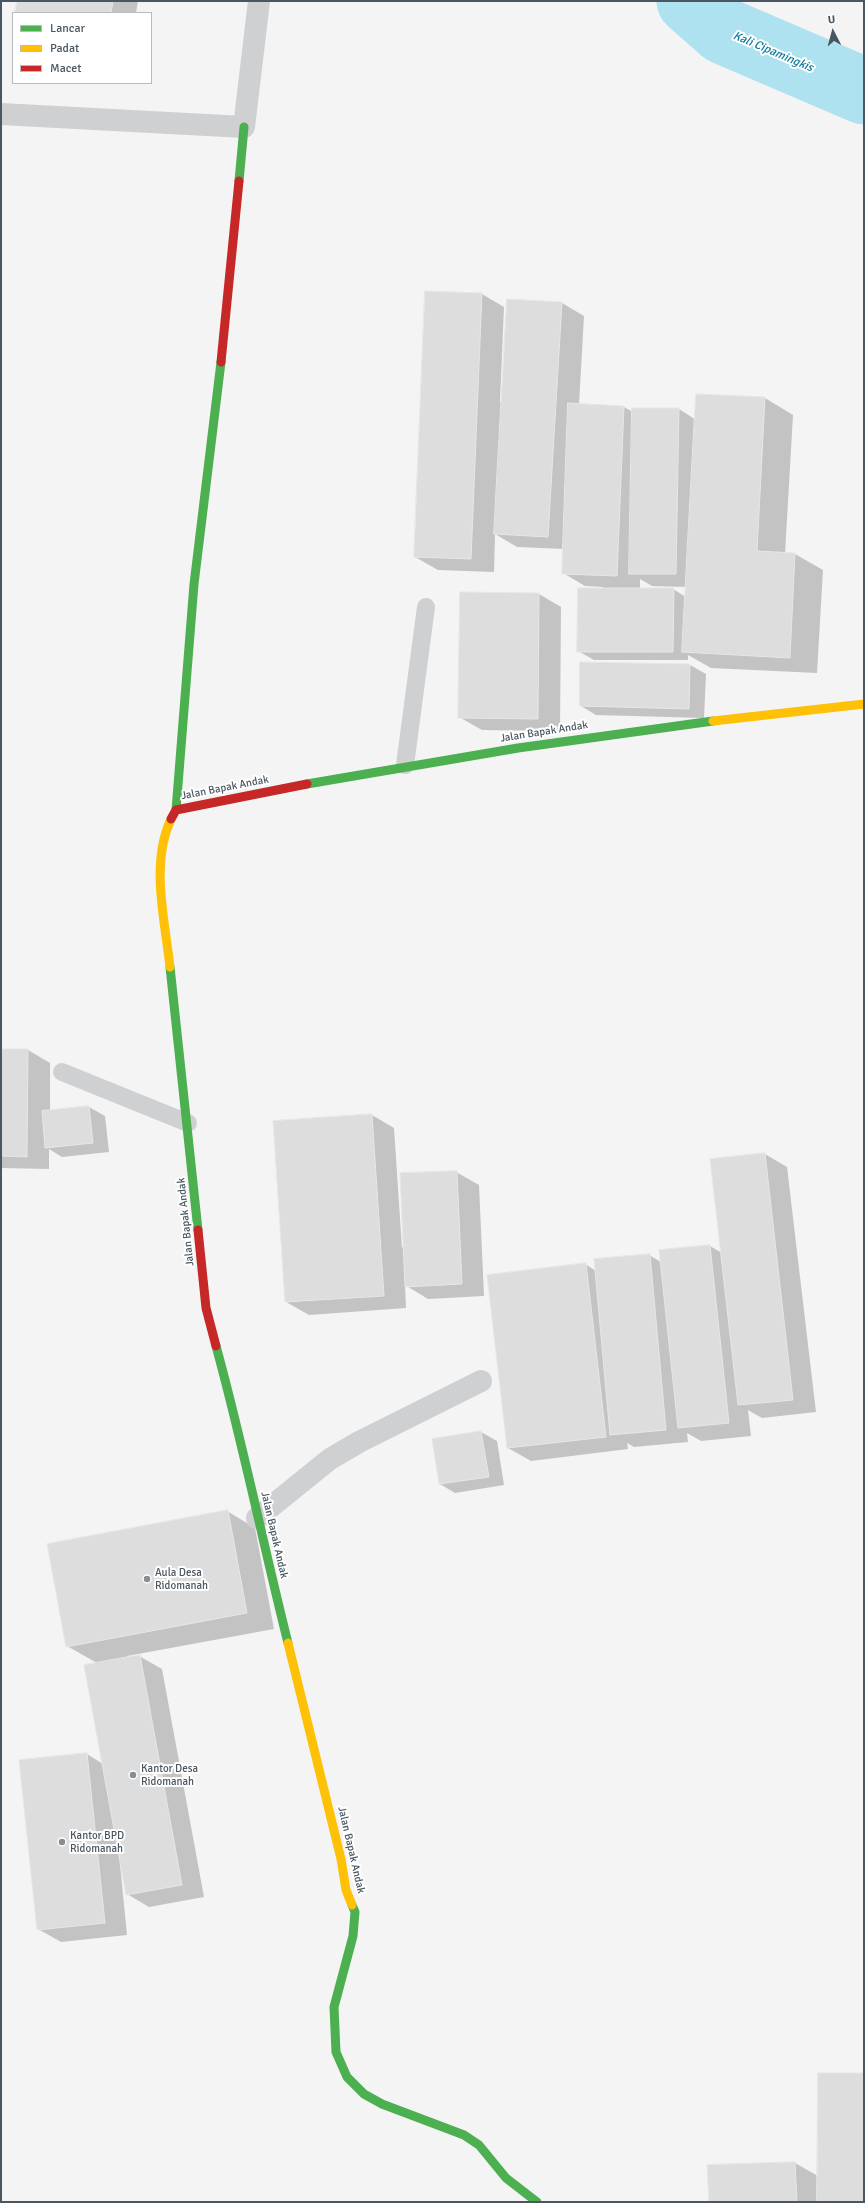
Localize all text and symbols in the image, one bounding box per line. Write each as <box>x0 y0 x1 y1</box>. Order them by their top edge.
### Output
legend <box>12 12 152 84</box>
north arrow <box>813 12 853 52</box>
text: U <box>827 13 836 26</box>
text: Lancar <box>50 21 85 36</box>
water label: Kali Cipamingkis <box>731 29 815 75</box>
text: Padat <box>50 41 79 56</box>
text: Macet <box>50 61 82 76</box>
street label: Jalan Bapak Andak <box>499 719 589 745</box>
street label: Jalan Bapak Andak <box>180 773 270 803</box>
street label: Jalan Bapak Andak <box>175 1177 197 1267</box>
street label: Jalan Bapak Andak <box>258 1490 290 1580</box>
place label: Aula Desa Ridomanah <box>155 1566 208 1592</box>
marker: Aula Desa Ridomanah <box>142 1574 152 1584</box>
place label: Kantor Desa Ridomanah <box>141 1762 198 1788</box>
marker: Kantor Desa Ridomanah <box>128 1770 138 1780</box>
street label: Jalan Bapak Andak <box>335 1805 367 1895</box>
place label: Kantor BPD Ridomanah <box>70 1829 124 1855</box>
marker: Kantor BPD Ridomanah <box>57 1837 67 1847</box>

